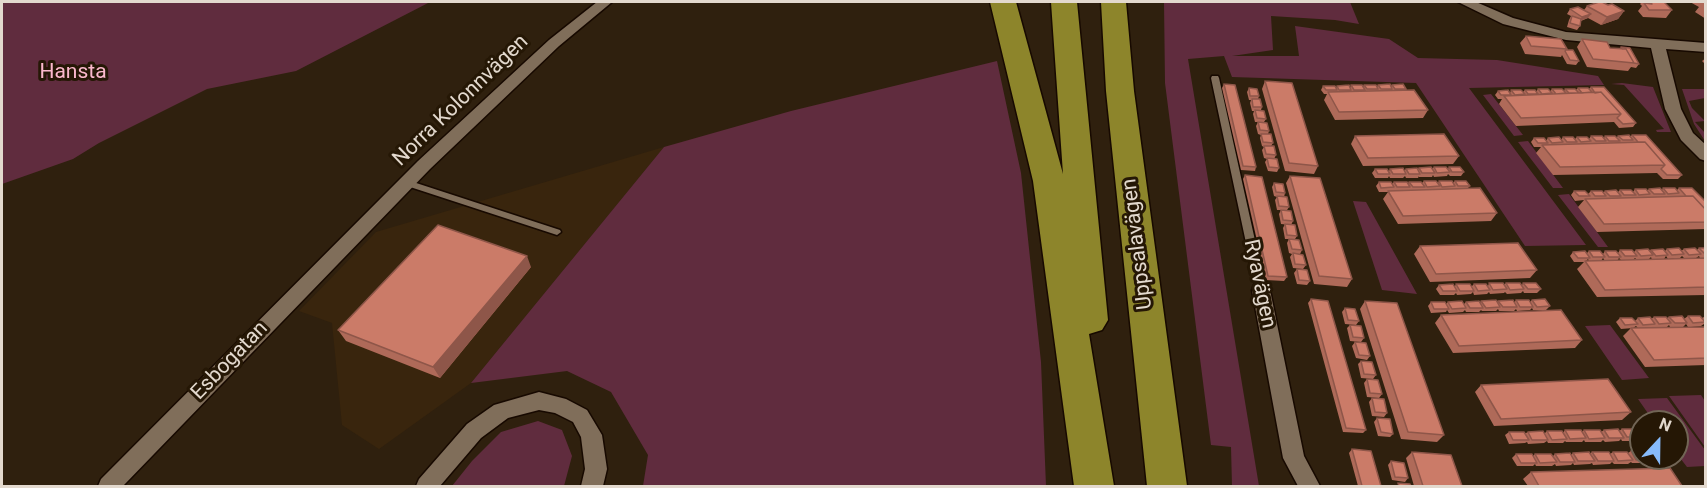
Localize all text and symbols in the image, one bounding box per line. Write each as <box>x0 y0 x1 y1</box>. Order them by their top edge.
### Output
street label: Norra Kolonnvägen <box>388 30 534 172</box>
park label: Hansta <box>39 60 107 86</box>
street label: Uppsalavägen <box>1117 177 1159 311</box>
street label: Ryavägen <box>1237 237 1281 331</box>
street label: Esbogatan <box>186 316 274 406</box>
north arrow <box>1629 410 1689 470</box>
text: N <box>1656 414 1674 436</box>

